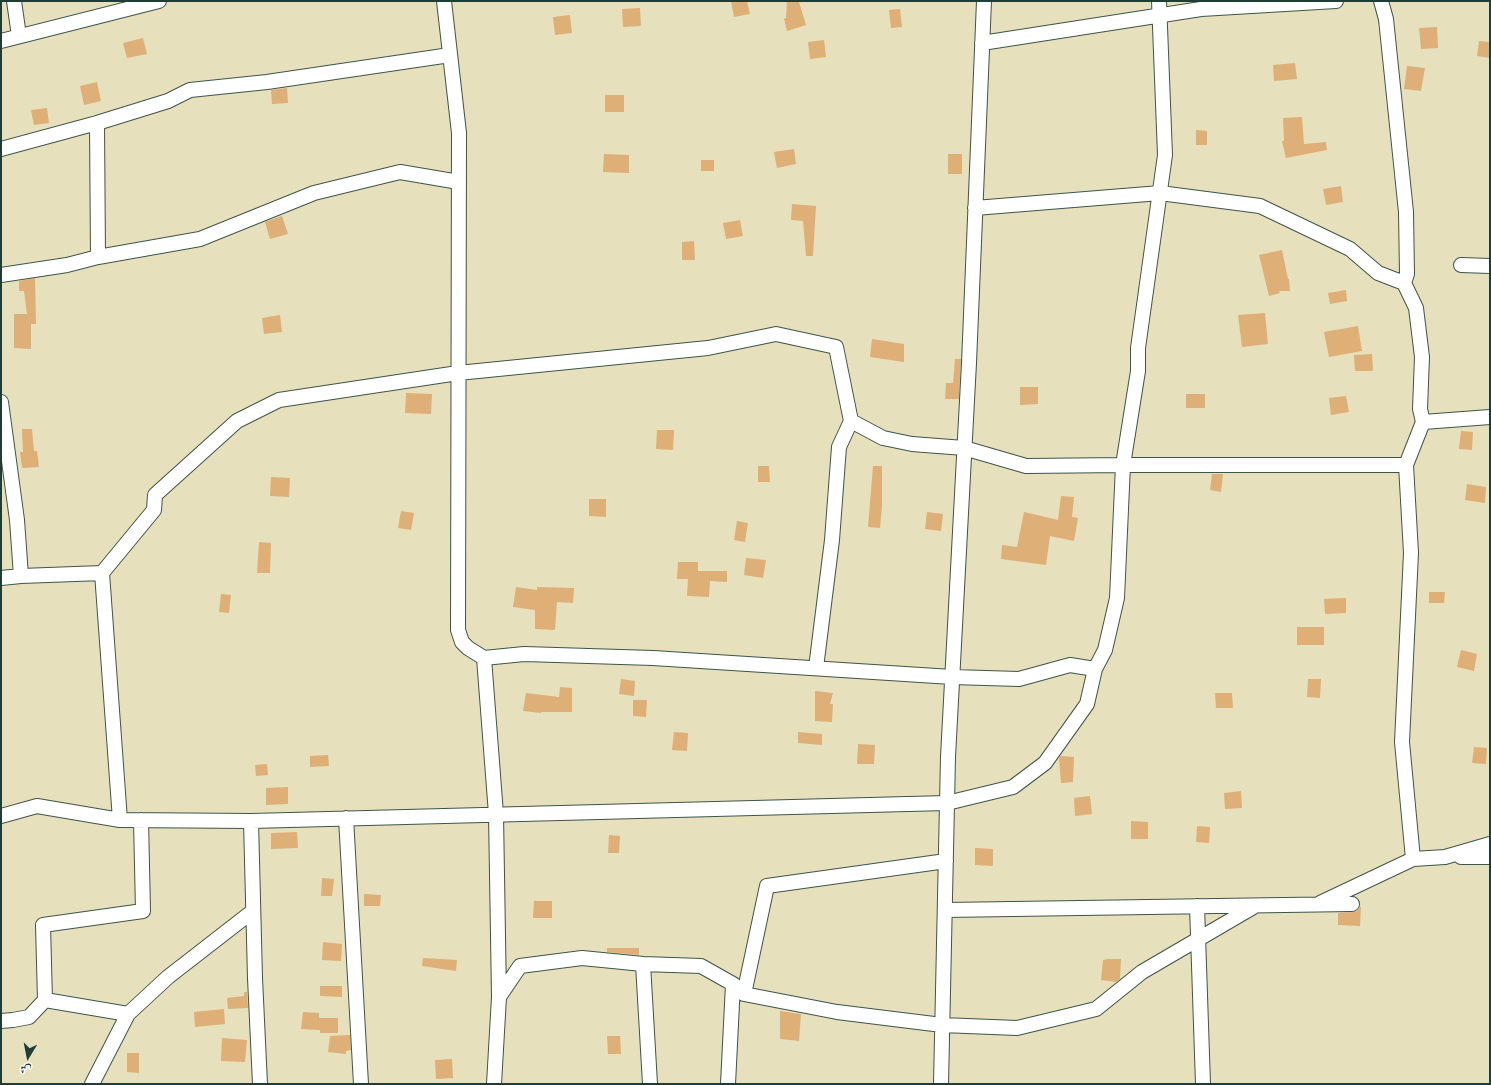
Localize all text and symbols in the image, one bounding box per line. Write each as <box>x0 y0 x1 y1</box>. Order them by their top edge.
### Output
north arrow <box>8 1037 48 1077</box>
text: ش <box>19 1062 32 1077</box>

